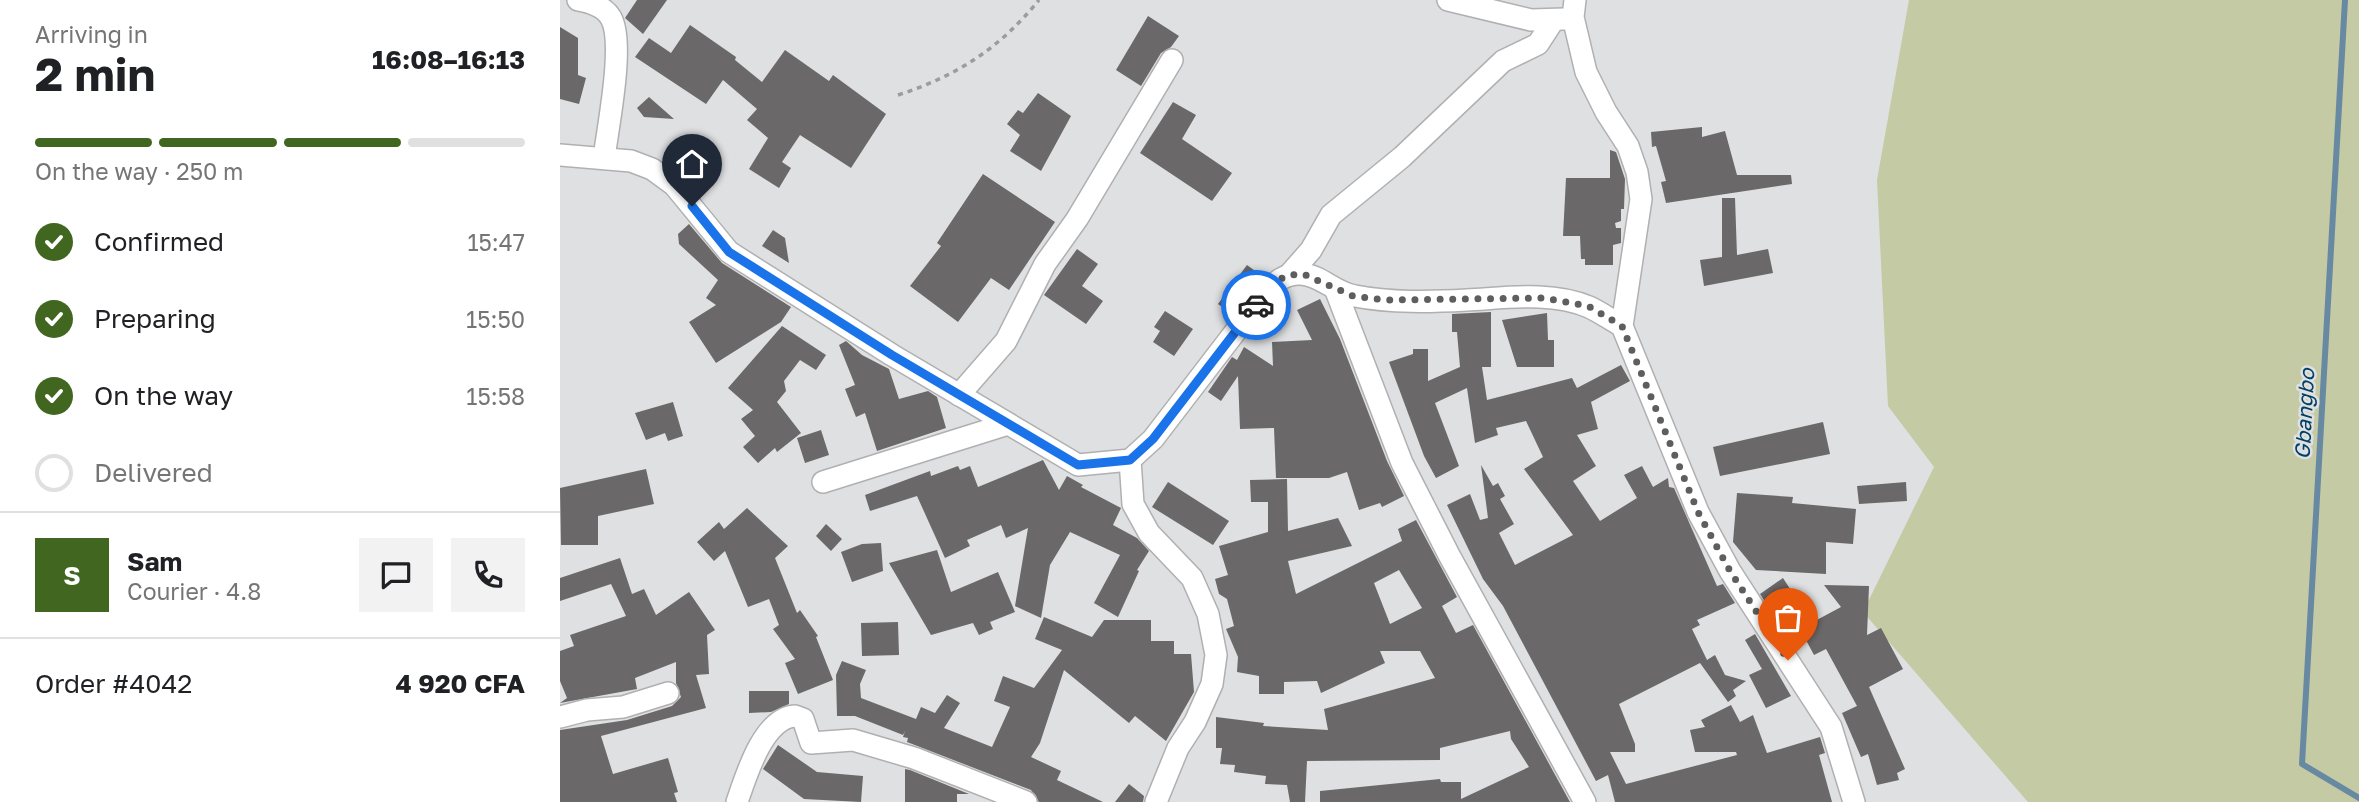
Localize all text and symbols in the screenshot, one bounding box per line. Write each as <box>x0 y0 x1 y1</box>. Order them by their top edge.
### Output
text: Arriving in <box>35 20 148 48</box>
text: 16:08–16:13 <box>372 44 525 75</box>
text: 2 min <box>35 46 155 101</box>
pin <box>662 134 722 206</box>
icon: home <box>673 145 711 183</box>
text: On the way · 250 m <box>35 157 243 185</box>
icon: check <box>35 223 73 261</box>
text: Confirmed <box>94 226 224 257</box>
text: 15:47 <box>467 228 525 256</box>
courier <box>1221 270 1291 340</box>
icon: car <box>1237 286 1275 324</box>
icon: check <box>35 300 73 338</box>
text: Preparing <box>94 303 216 334</box>
text: 15:50 <box>466 305 525 333</box>
water label: Gbangbo <box>2289 367 2319 460</box>
icon: check <box>35 377 73 415</box>
text: On the way <box>94 380 233 411</box>
text: 15:58 <box>466 382 525 410</box>
text: Delivered <box>94 457 213 488</box>
button: chat <box>359 538 433 612</box>
button: phone <box>451 538 525 612</box>
text: Sam <box>127 546 182 577</box>
text: S <box>63 560 81 591</box>
text: Courier · 4.8 <box>127 577 261 605</box>
pin <box>1758 588 1818 660</box>
icon: bag <box>1769 599 1807 637</box>
text: Order #4042 <box>35 668 192 699</box>
text: 4 920 CFA <box>395 668 525 699</box>

